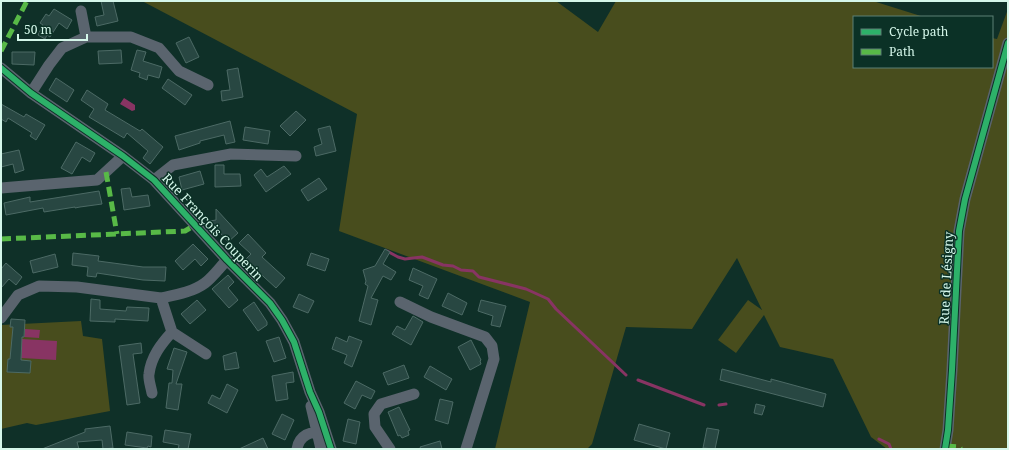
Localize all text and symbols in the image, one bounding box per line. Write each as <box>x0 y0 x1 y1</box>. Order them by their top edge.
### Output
scale bar <box>18 16 87 42</box>
legend <box>853 16 993 68</box>
text: 50 m <box>24 21 52 38</box>
text: Cycle path <box>889 23 949 40</box>
text: Path <box>889 43 915 60</box>
street label: Rue François Couperin <box>158 169 268 285</box>
street label: Rue de Lésigny <box>935 230 957 325</box>

